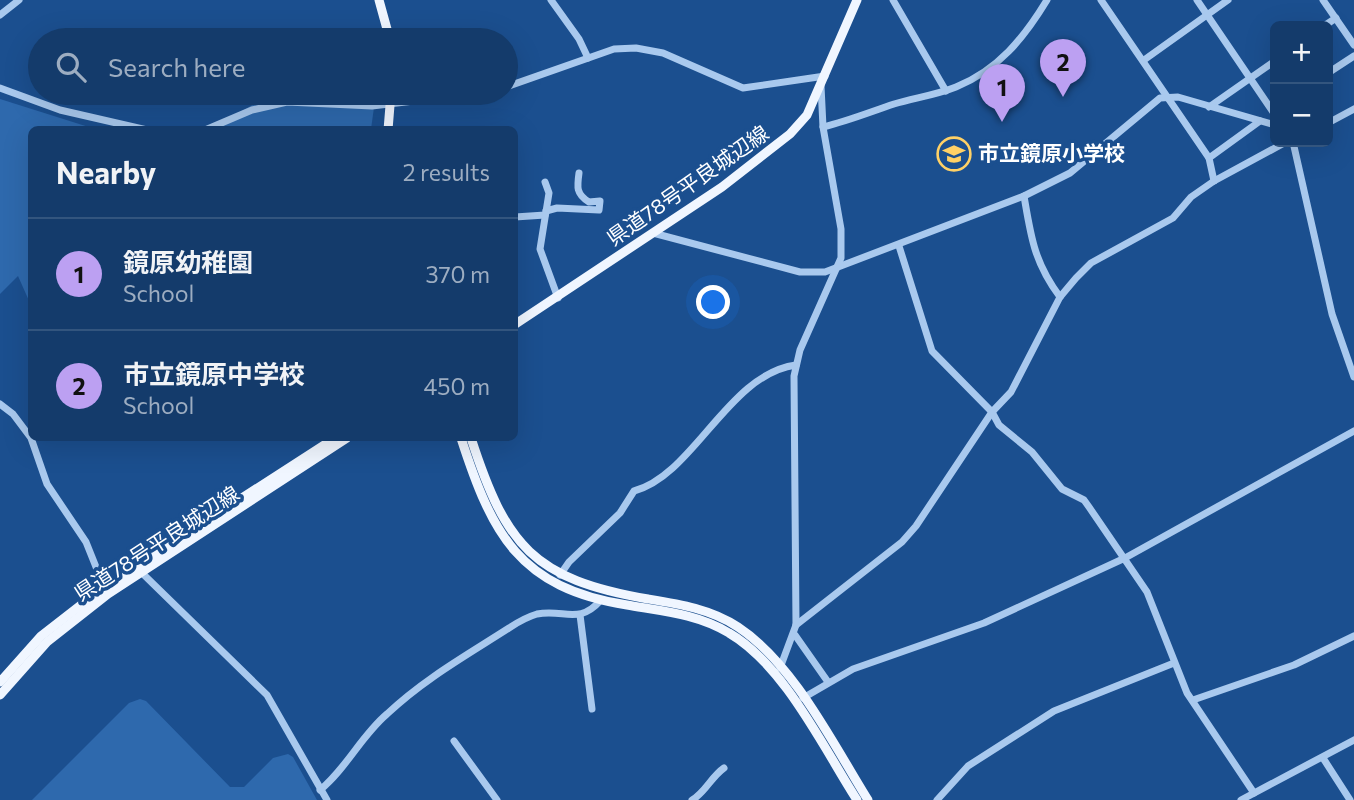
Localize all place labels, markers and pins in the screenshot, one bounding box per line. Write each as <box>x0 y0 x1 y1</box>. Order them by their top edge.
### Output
pin: 2 <box>1040 39 1086 97</box>
pin: 1 <box>979 64 1025 122</box>
school or university icon: 市立鏡原小学校 <box>935 135 973 173</box>
place label: 市立鏡原小学校 <box>978 140 1125 165</box>

